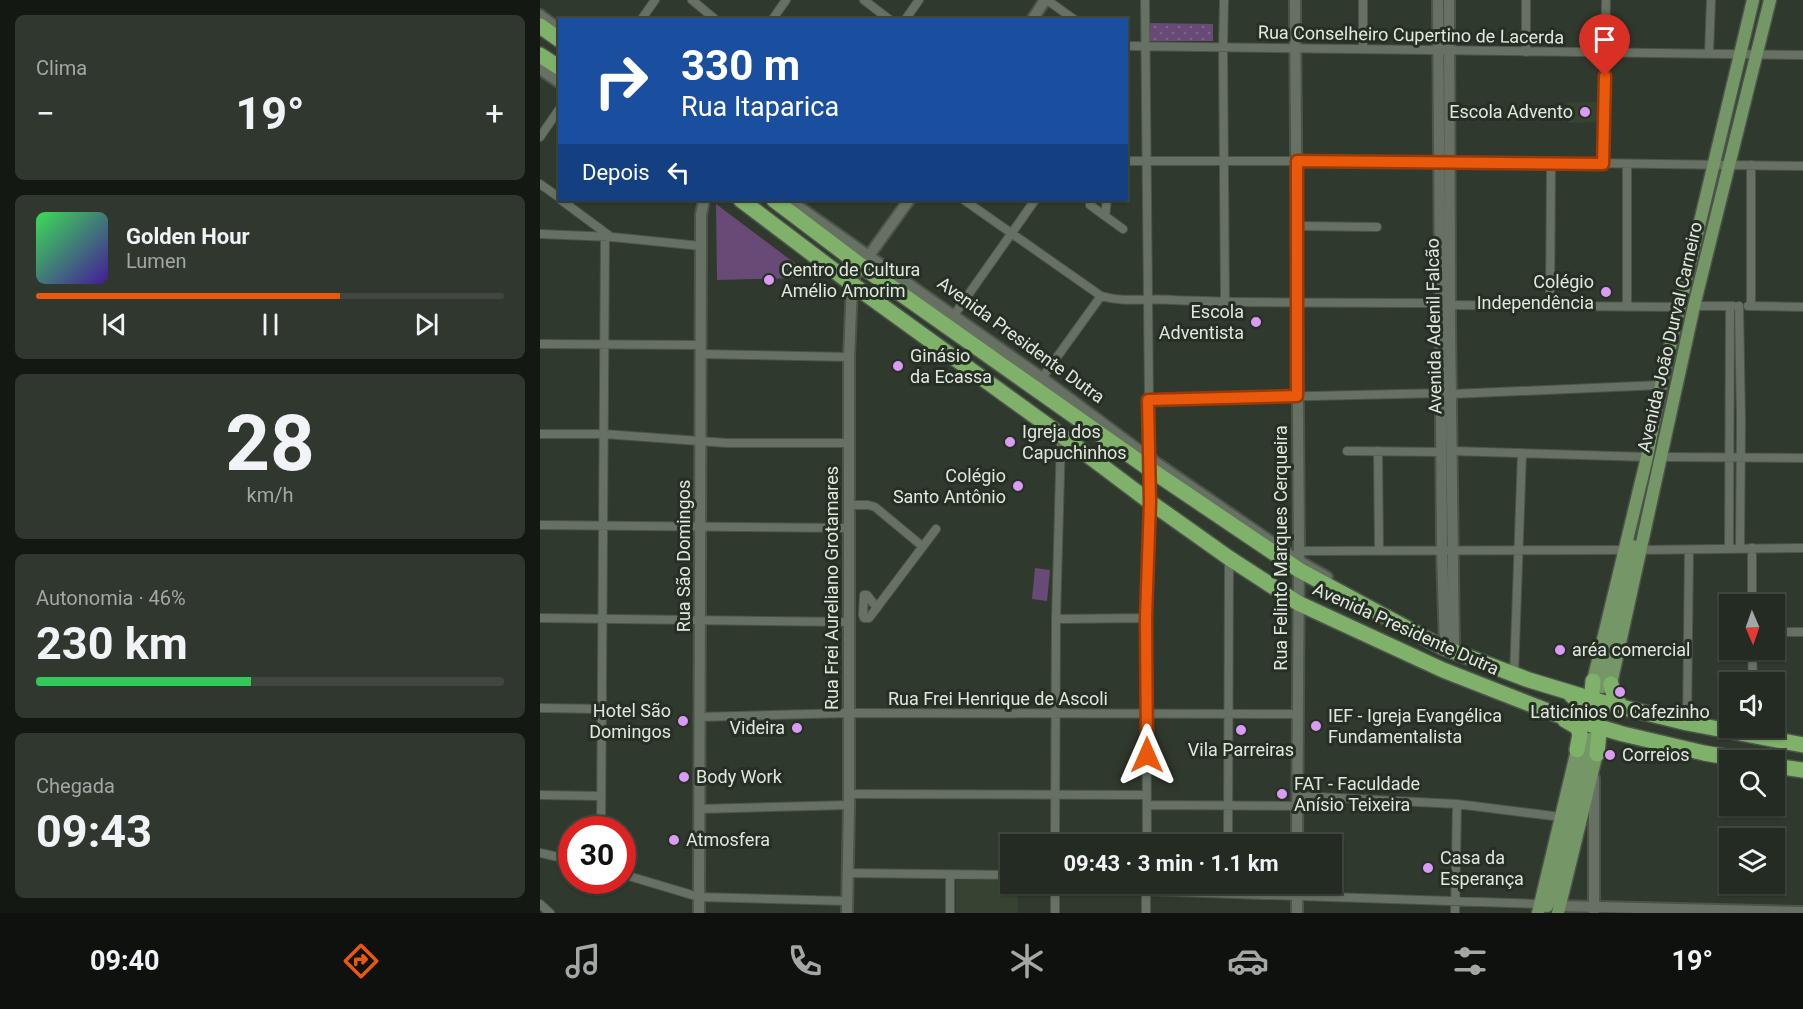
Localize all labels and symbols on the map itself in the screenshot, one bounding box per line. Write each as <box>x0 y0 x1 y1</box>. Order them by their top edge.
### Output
pin <box>1579 14 1630 76</box>
street label: Rua Conselheiro Cupertino de Lacerda <box>1258 21 1564 48</box>
place label: Escola Advento <box>1449 101 1573 122</box>
marker: Escola Advento <box>1578 105 1592 119</box>
street label: Avenida João Durval Carneiro <box>1633 220 1706 454</box>
street label: Avenida Adenil Falcão <box>1421 238 1446 414</box>
place label: Centro de Cultura Amélio Amorim <box>781 259 920 301</box>
place label: Colégio Independência <box>1477 271 1594 313</box>
street label: Avenida Presidente Dutra <box>934 272 1109 407</box>
marker: Centro de Cultura Amélio Amorim <box>762 273 776 287</box>
marker: Colégio Independência <box>1599 285 1613 299</box>
place label: Escola Adventista <box>1159 301 1244 343</box>
marker: Escola Adventista <box>1249 315 1263 329</box>
place label: Ginásio da Ecassa <box>910 345 992 387</box>
marker: Ginásio da Ecassa <box>891 359 905 373</box>
place label: Igreja dos Capuchinhos <box>1022 421 1127 463</box>
street label: Rua Felinto Marques Cerqueira <box>1270 425 1291 671</box>
marker: Igreja dos Capuchinhos <box>1003 435 1017 449</box>
place label: Colégio Santo Antônio <box>893 465 1006 507</box>
street label: Rua Frei Aureliano Grotamares <box>821 466 842 710</box>
marker: Colégio Santo Antônio <box>1011 479 1025 493</box>
street label: Rua São Domingos <box>673 480 694 632</box>
street label: Avenida Presidente Dutra <box>1310 578 1502 679</box>
north arrow <box>1719 594 1785 660</box>
place label: aréa comercial <box>1572 639 1690 660</box>
marker: aréa comercial <box>1553 643 1567 657</box>
marker: Laticínios O Cafezinho <box>1613 685 1627 699</box>
street label: Rua Frei Henrique de Ascoli <box>888 688 1108 709</box>
place label: Hotel São Domingos <box>589 700 671 742</box>
place label: Laticínios O Cafezinho <box>1530 701 1710 722</box>
place label: IEF - Igreja Evangélica Fundamentalista <box>1328 705 1502 747</box>
marker: Hotel São Domingos <box>676 714 690 728</box>
place label: Videira <box>730 717 785 738</box>
marker: IEF - Igreja Evangélica Fundamentalista <box>1309 719 1323 733</box>
marker: Videira <box>790 721 804 735</box>
position arrow <box>1115 723 1179 787</box>
marker: Vila Parreiras <box>1234 723 1248 737</box>
place label: Vila Parreiras <box>1188 739 1294 760</box>
place label: Correios <box>1622 744 1690 765</box>
marker: Correios <box>1603 748 1617 762</box>
place label: Body Work <box>696 766 783 787</box>
marker: Body Work <box>677 770 691 784</box>
place label: FAT - Faculdade Anísio Teixeira <box>1294 773 1420 815</box>
marker: FAT - Faculdade Anísio Teixeira <box>1275 787 1289 801</box>
speed limit sign: 30 <box>558 816 636 894</box>
place label: Atmosfera <box>686 829 770 850</box>
marker: Atmosfera <box>667 833 681 847</box>
place label: Casa da Esperança <box>1440 847 1524 889</box>
marker: Casa da Esperança <box>1421 861 1435 875</box>

